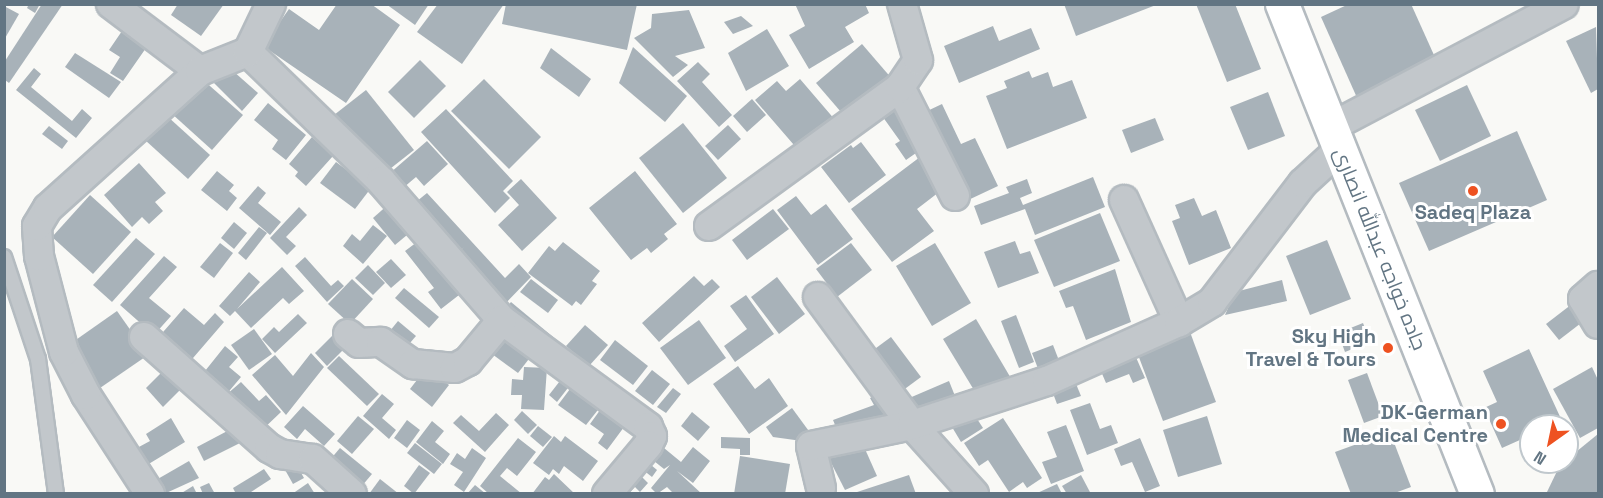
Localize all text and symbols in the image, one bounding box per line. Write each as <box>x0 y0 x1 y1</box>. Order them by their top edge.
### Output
street label: جاده خواجه عبدالله انصاری <box>1328 144 1432 354</box>
marker: Sadeq Plaza <box>1466 184 1480 198</box>
place label: Sadeq Plaza <box>1415 200 1531 224</box>
place label: Sky High Travel & Tours <box>1245 324 1376 371</box>
marker: Sky High Travel & Tours <box>1381 341 1395 355</box>
place label: DK-German Medical Centre <box>1342 400 1488 447</box>
north arrow <box>1519 414 1579 474</box>
marker: DK-German Medical Centre <box>1492 415 1510 433</box>
text: N <box>1530 446 1550 470</box>

